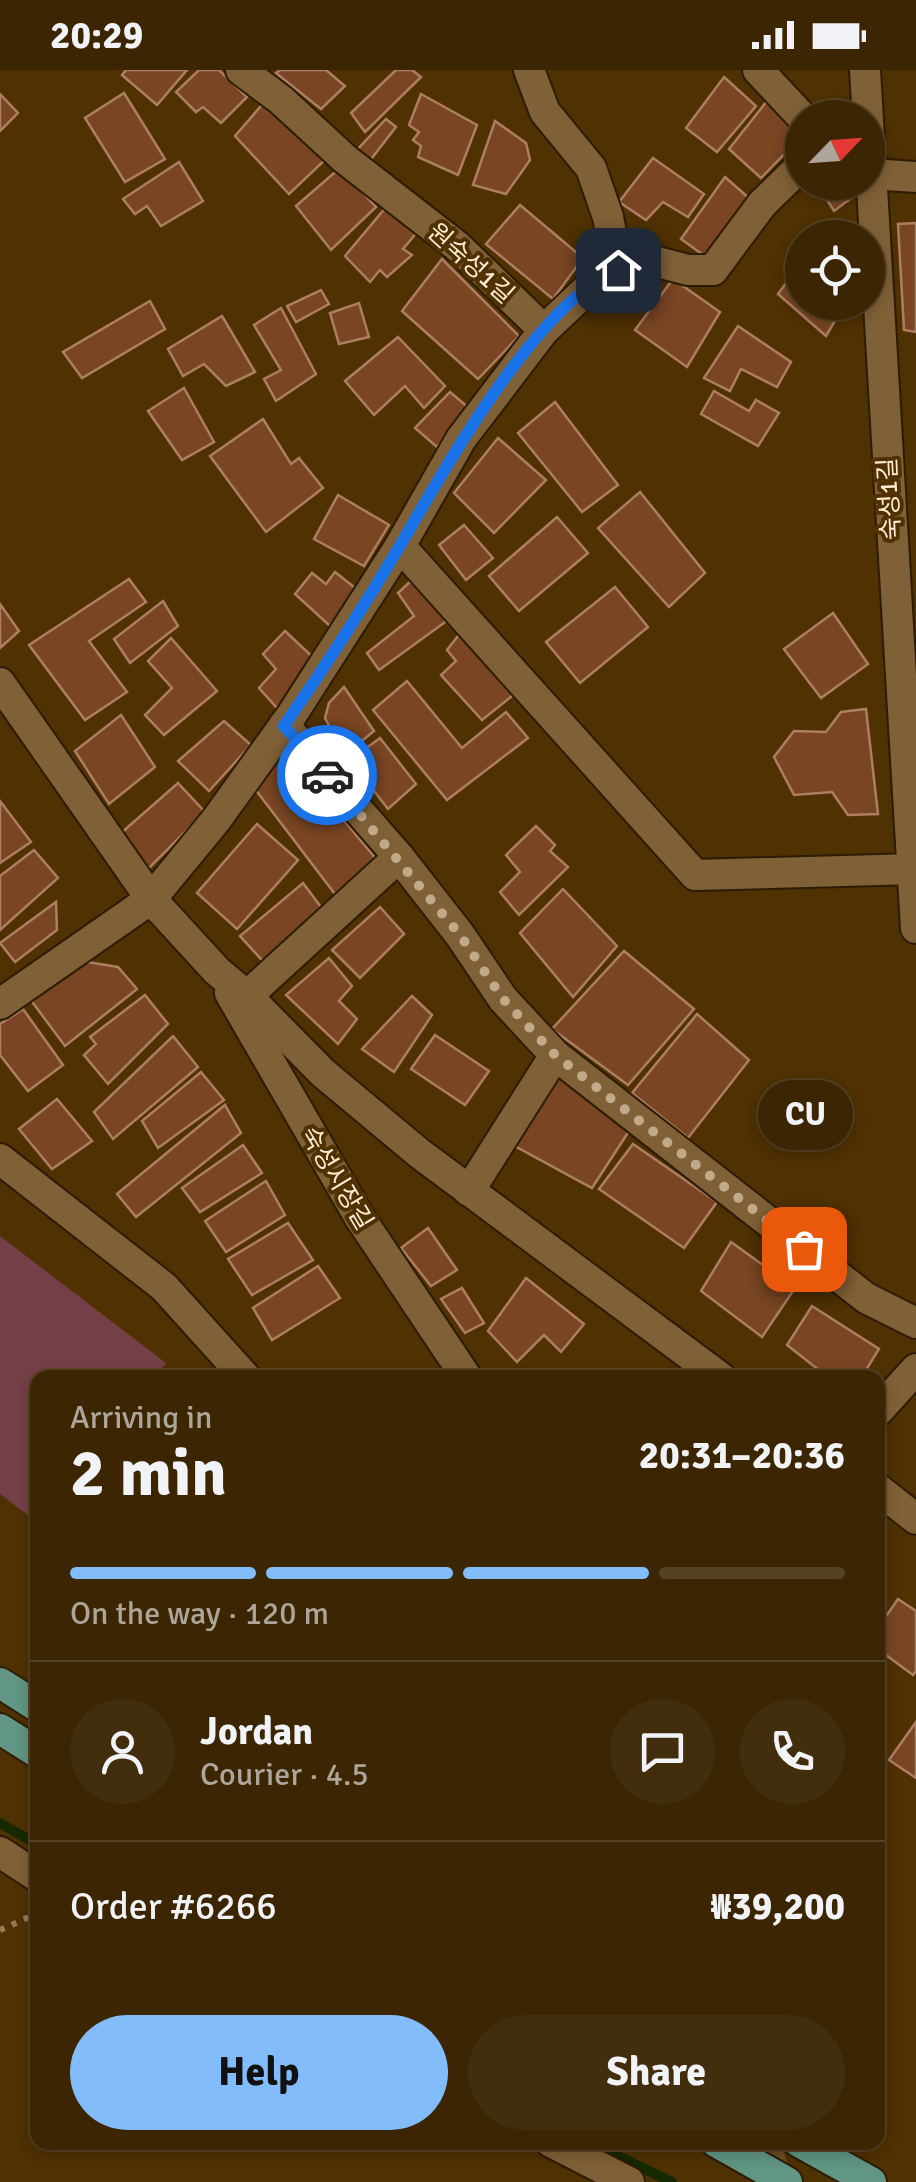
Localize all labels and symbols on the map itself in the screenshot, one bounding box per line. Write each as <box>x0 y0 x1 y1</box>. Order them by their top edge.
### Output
north arrow <box>785 100 885 200</box>
street label: 원숙성1길 <box>421 216 521 310</box>
pin <box>576 228 661 313</box>
street label: 숙성1길 <box>871 457 907 541</box>
courier <box>277 725 377 825</box>
callout: CU <box>756 1079 852 1149</box>
street label: 숙성시장길 <box>294 1121 380 1235</box>
pin <box>762 1207 847 1292</box>

